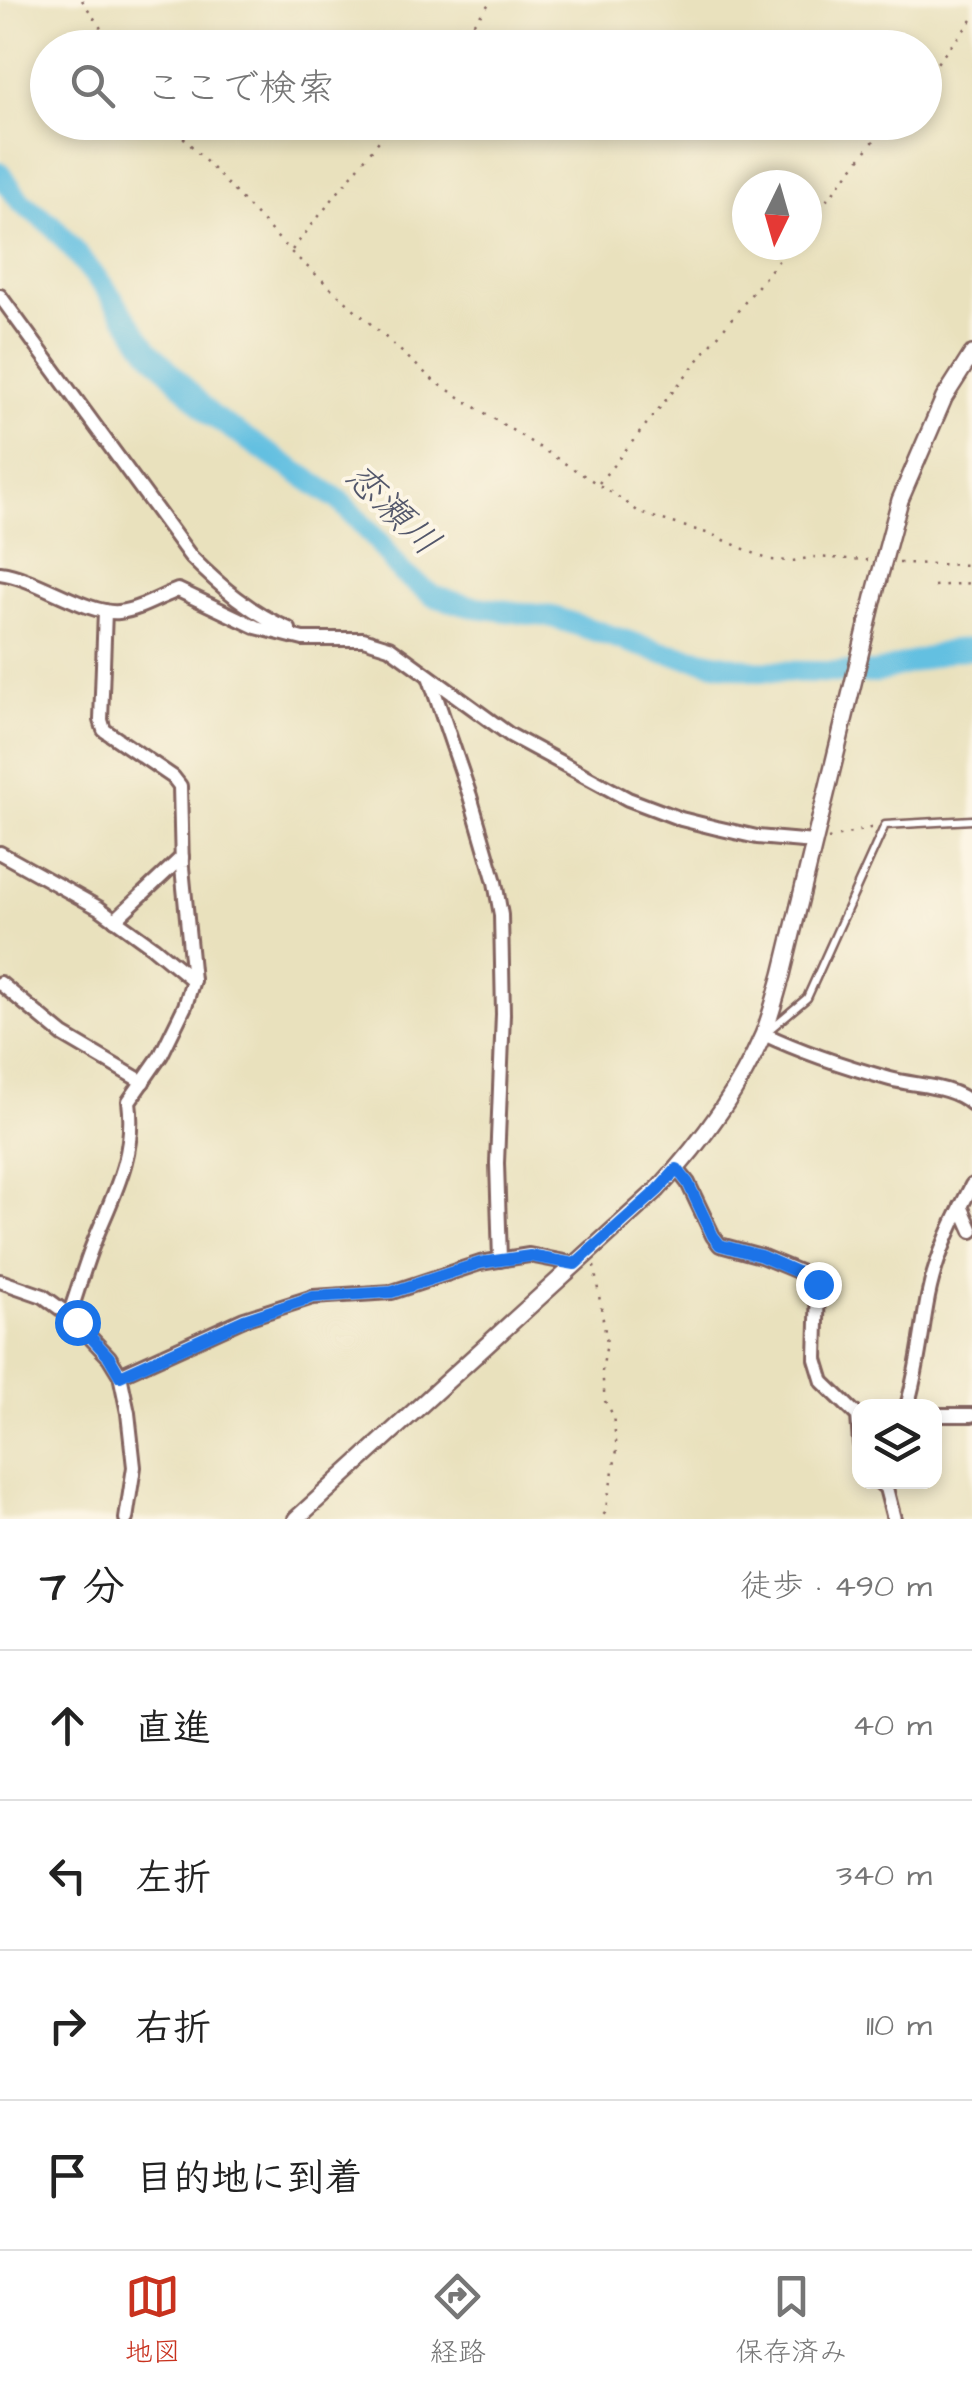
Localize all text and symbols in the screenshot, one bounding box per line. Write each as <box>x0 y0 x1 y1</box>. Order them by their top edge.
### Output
search box <box>30 30 942 140</box>
icon: search <box>65 58 120 113</box>
text: ここで検索 <box>145 63 335 115</box>
north arrow <box>732 170 822 260</box>
water label: 恋瀬川 <box>333 452 451 568</box>
route end <box>796 1262 842 1308</box>
route start <box>55 1300 101 1346</box>
map controls <box>852 1399 942 1489</box>
button: layers <box>852 1399 942 1489</box>
text: 7 分 <box>40 1559 125 1617</box>
text: 徒歩 · 490 m <box>740 1564 932 1609</box>
icon: ahead <box>40 1698 95 1753</box>
text: 直進 <box>135 1703 211 1755</box>
text: 40 m <box>852 1703 932 1748</box>
icon: left <box>40 1848 95 1903</box>
text: 左折 <box>135 1853 211 1905</box>
text: 340 m <box>836 1853 932 1898</box>
icon: right <box>40 1998 95 2053</box>
text: 右折 <box>135 2003 211 2055</box>
text: 110 m <box>866 2003 932 2048</box>
icon: arrive <box>40 2148 95 2203</box>
text: 目的地に到着 <box>135 2153 363 2205</box>
tab: 地図 <box>125 2269 181 2372</box>
tab: 経路 <box>430 2269 486 2372</box>
tab: 保存済み <box>735 2269 847 2372</box>

